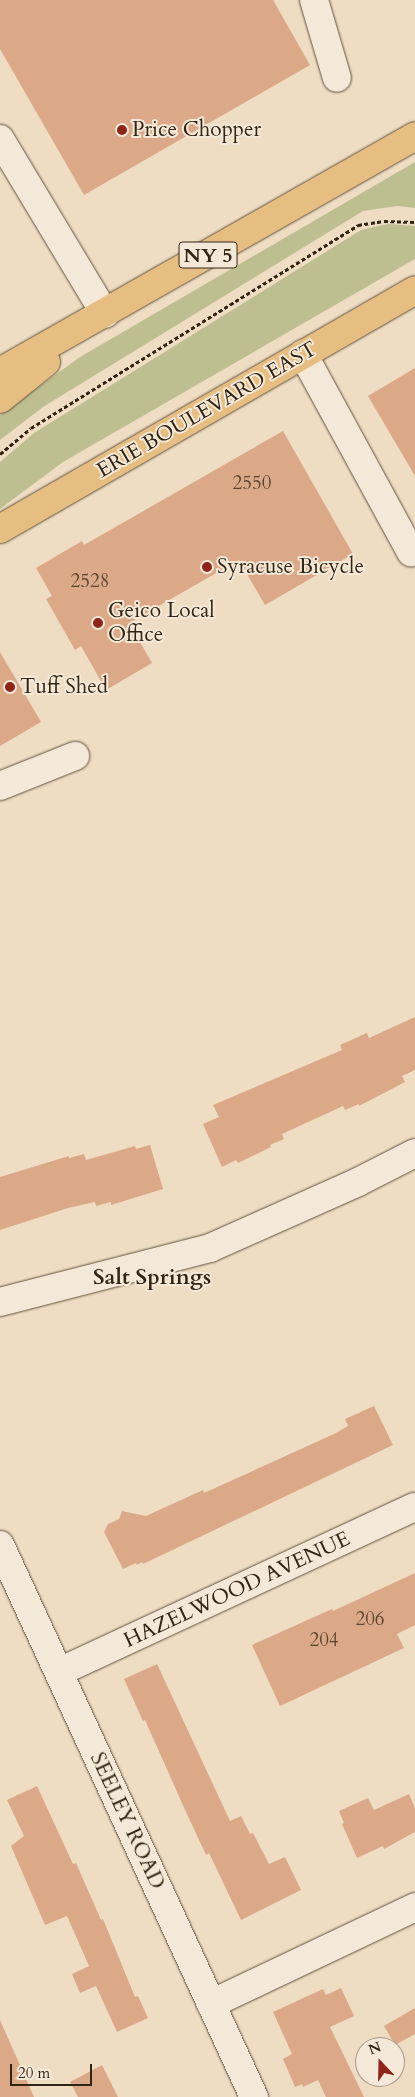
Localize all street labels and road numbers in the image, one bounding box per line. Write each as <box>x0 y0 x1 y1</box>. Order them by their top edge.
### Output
road number: NY 5 <box>178 238 238 272</box>
street label: ERIE BOULEVARD EAST <box>92 337 322 483</box>
street label: HAZELWOOD AVENUE <box>120 1526 354 1654</box>
street label: SEELEY ROAD <box>84 1749 170 1893</box>

